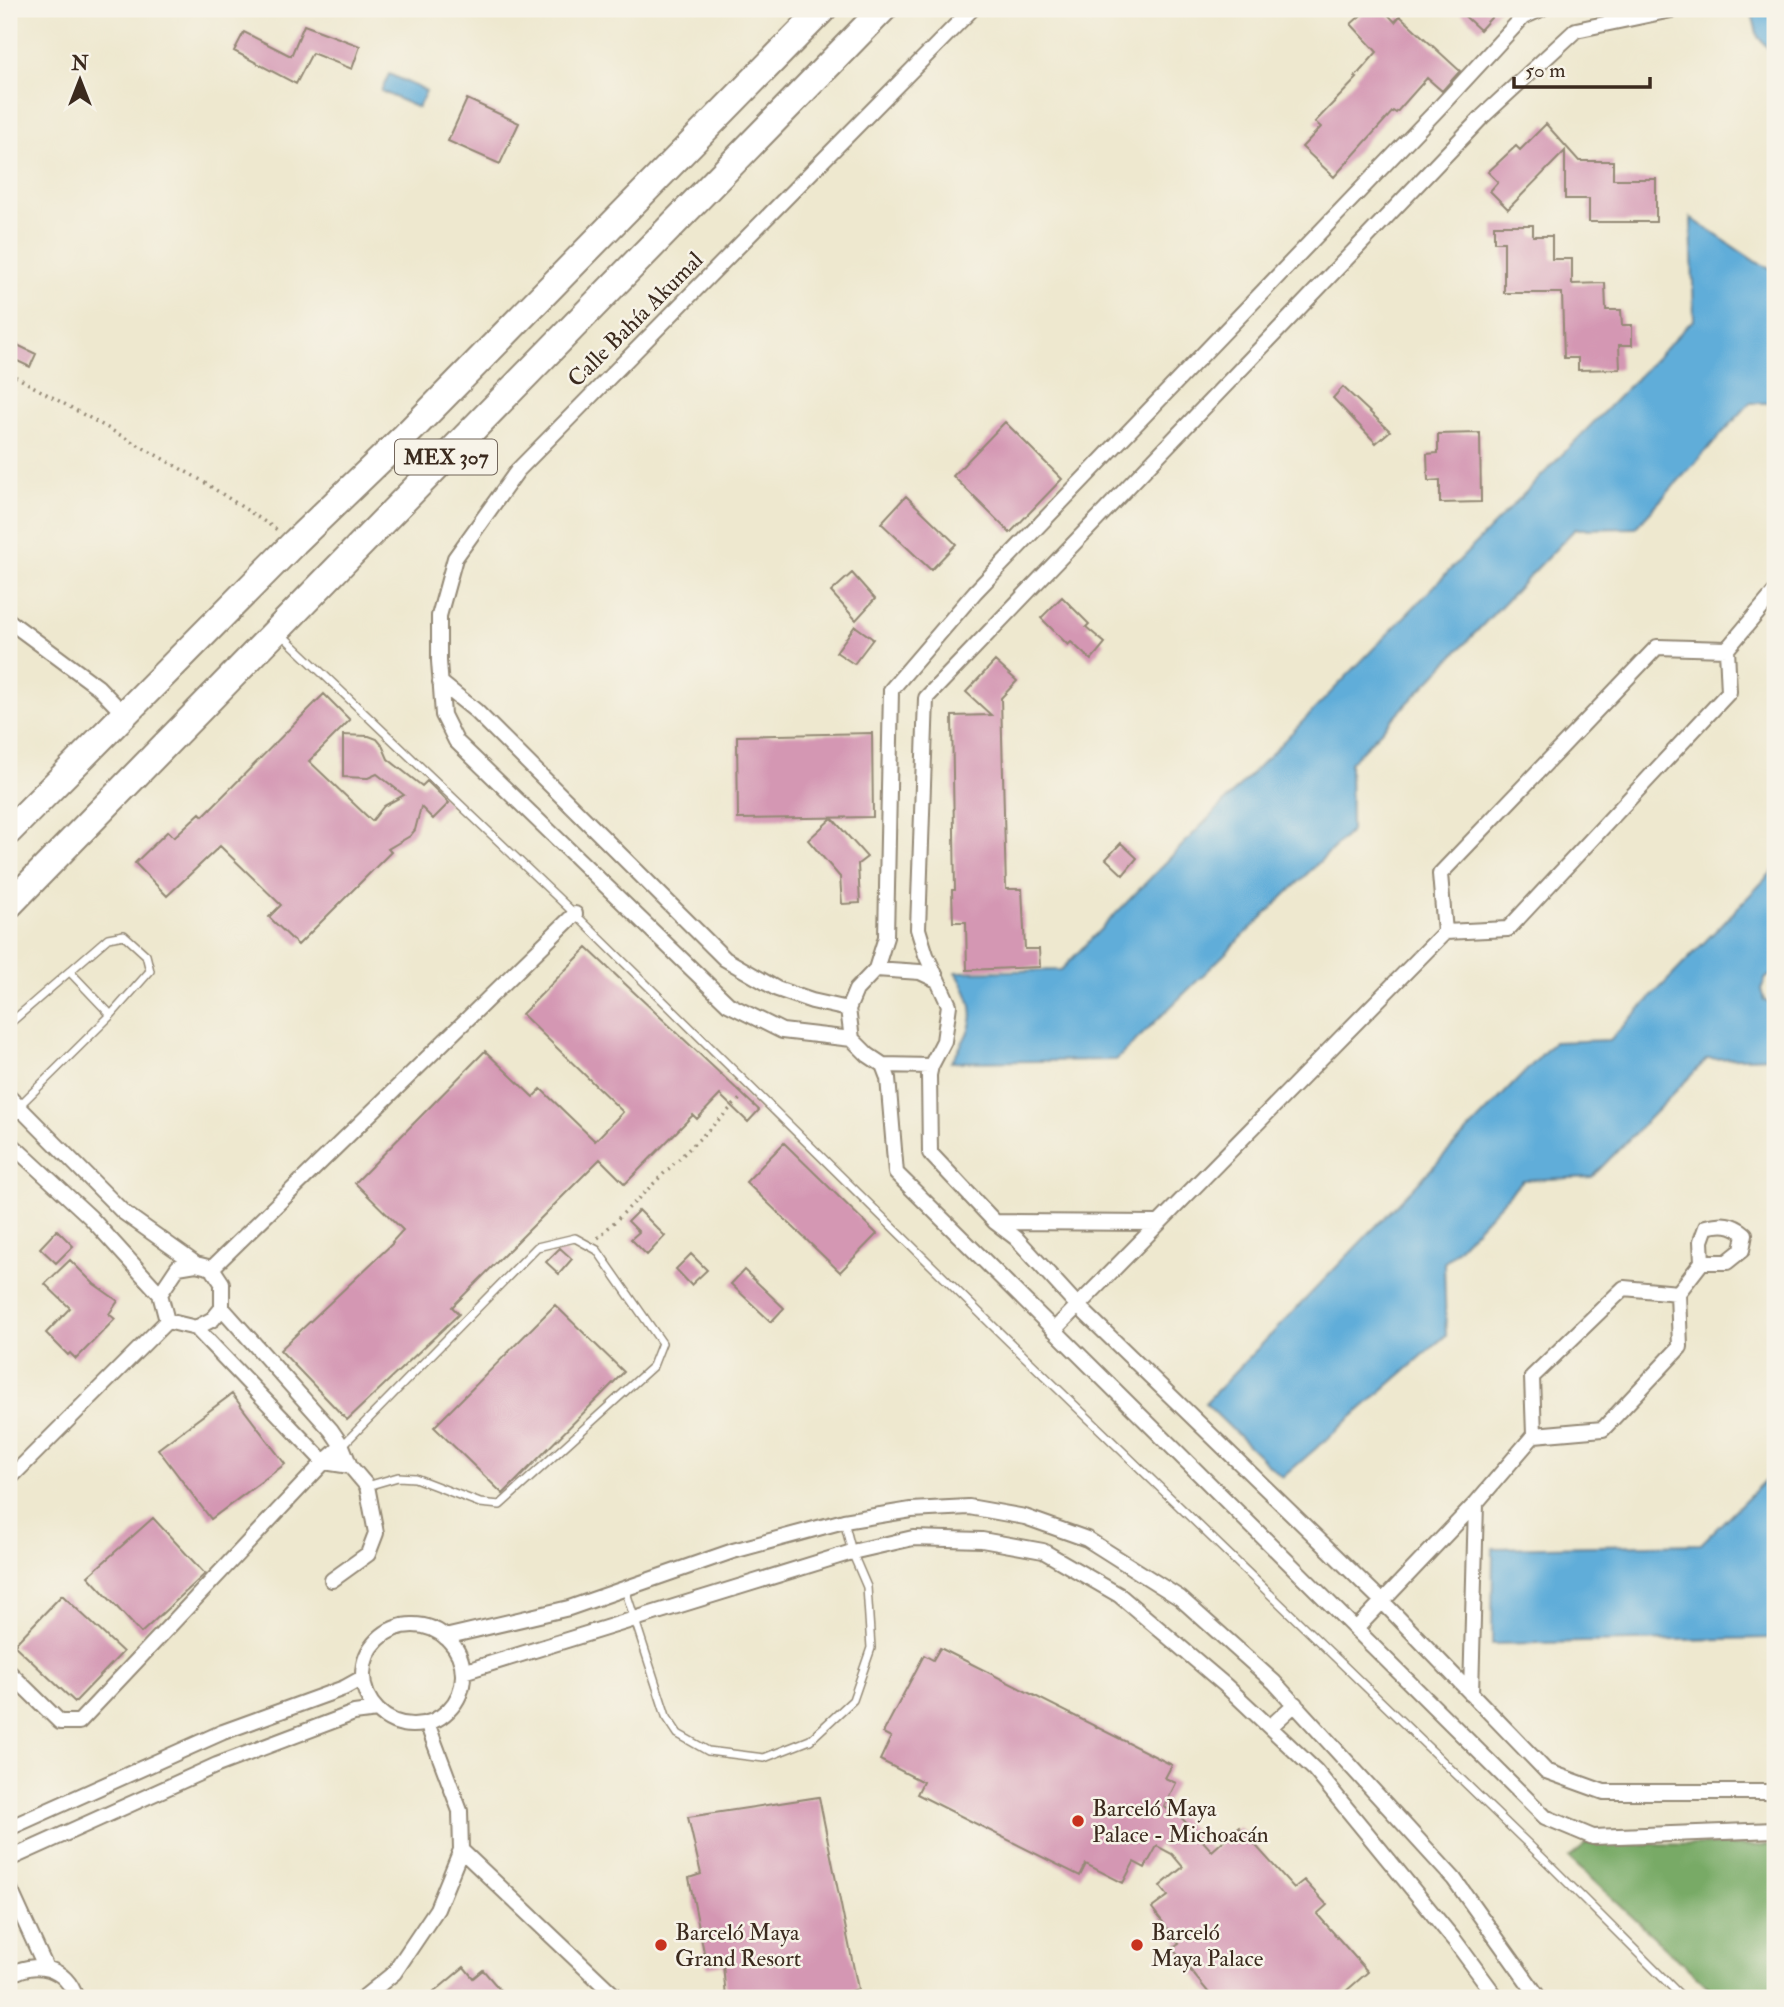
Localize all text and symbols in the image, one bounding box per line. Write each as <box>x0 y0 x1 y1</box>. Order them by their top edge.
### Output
north arrow <box>46 46 116 116</box>
scale bar <box>1514 46 1651 90</box>
text: N <box>70 52 89 76</box>
text: 50 m <box>1525 57 1566 84</box>
street label: Calle Bahía Akumal <box>561 245 709 393</box>
road number: MEX 307 <box>395 440 497 475</box>
place label: Barceló Maya Palace - Michoacán <box>1092 1794 1269 1849</box>
marker: Barceló Maya Palace - Michoacán <box>1070 1813 1086 1829</box>
place label: Barceló Maya Grand Resort <box>675 1918 801 1973</box>
place label: Barceló Maya Palace <box>1151 1918 1264 1973</box>
marker: Barceló Maya Grand Resort <box>653 1937 669 1953</box>
marker: Barceló Maya Palace <box>1129 1937 1145 1953</box>

